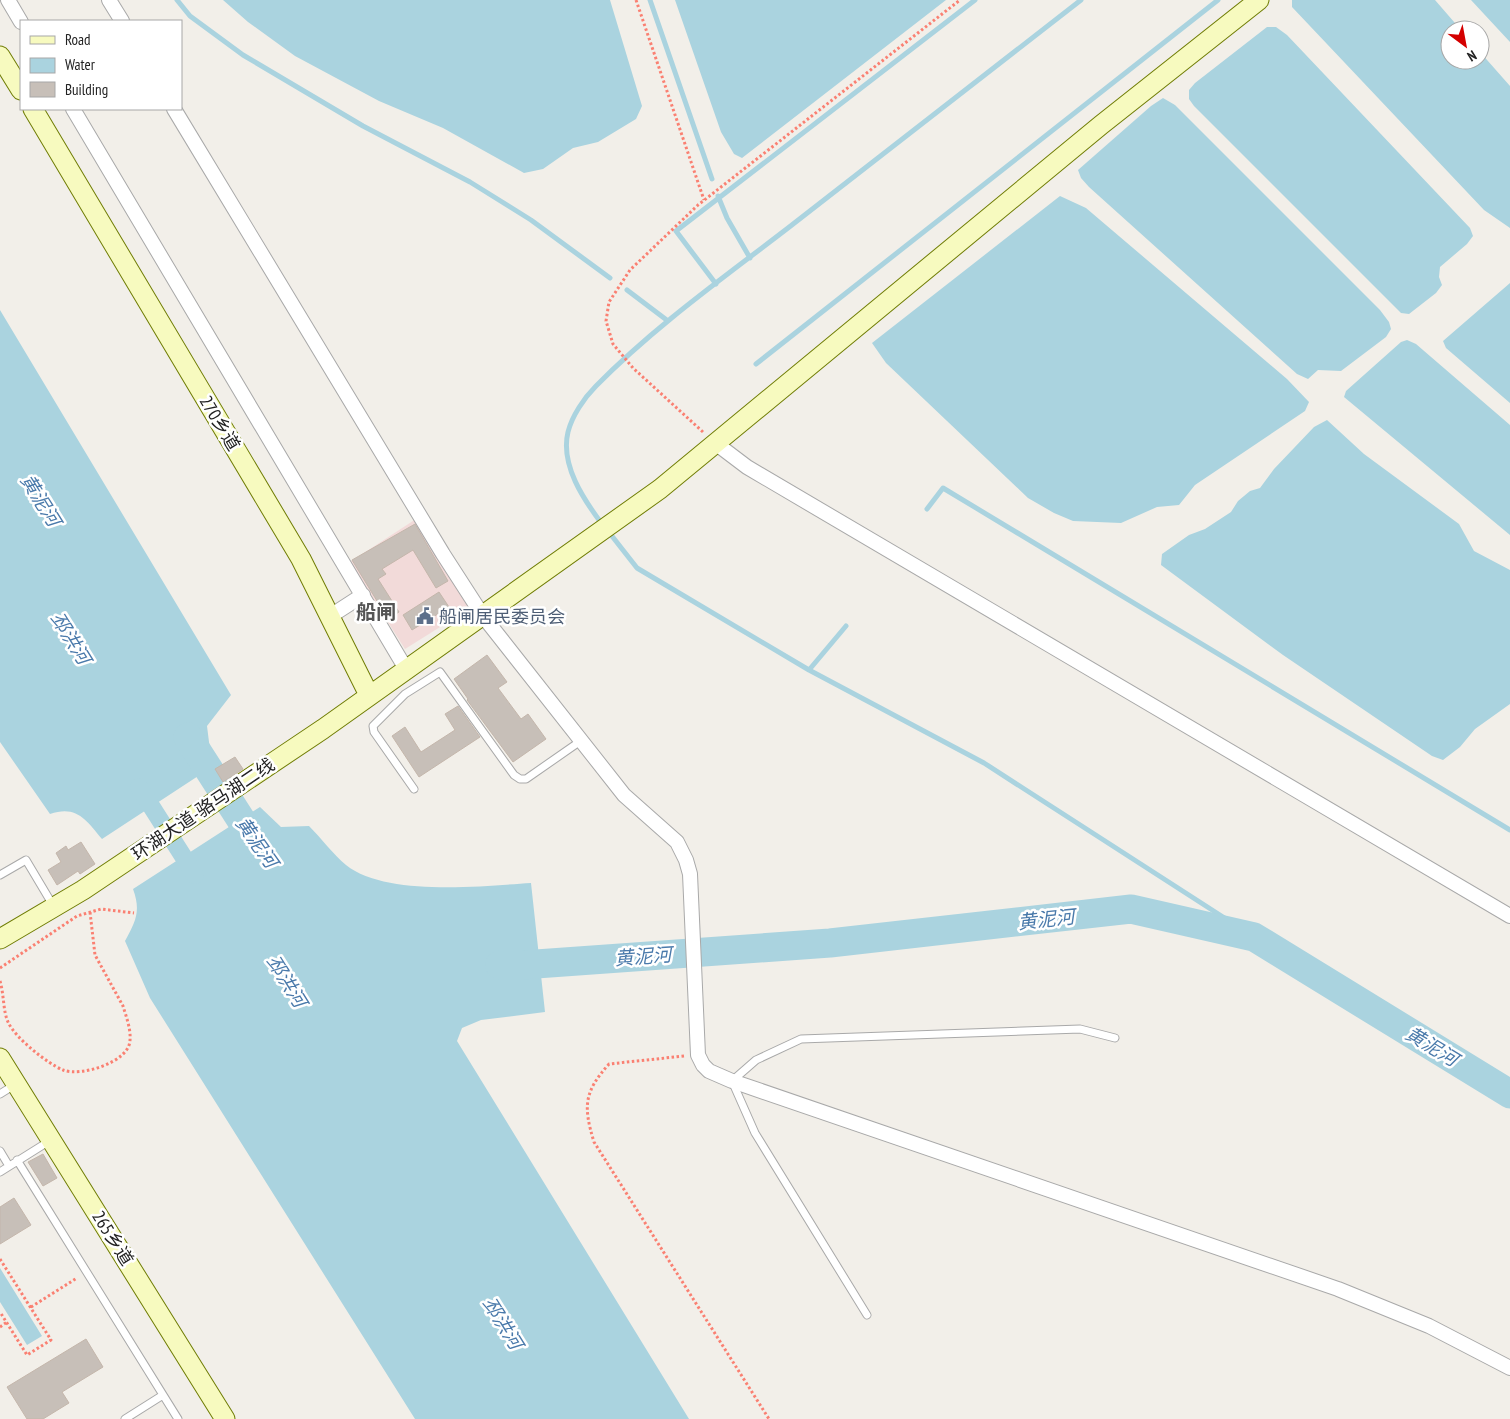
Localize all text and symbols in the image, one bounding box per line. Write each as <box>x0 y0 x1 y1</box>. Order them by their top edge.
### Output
legend <box>20 20 182 110</box>
north arrow <box>1440 20 1490 70</box>
text: Road <box>65 30 91 49</box>
text: N <box>1464 46 1480 66</box>
text: Water <box>65 55 96 74</box>
text: Building <box>65 80 108 99</box>
street label: 270乡道 <box>195 391 245 455</box>
water label: 黄泥河 <box>16 469 68 534</box>
district label: 船闸 <box>356 599 396 625</box>
place label: 船闸居民委员会 <box>439 605 565 628</box>
public building icon: 船闸居民委员会 <box>415 606 435 626</box>
water label: 邳洪河 <box>46 607 98 672</box>
street label: 环湖大道-骆马湖二线 <box>127 753 279 865</box>
water label: 黄泥河 <box>231 812 285 875</box>
water label: 黄泥河 <box>1016 904 1080 934</box>
water label: 黄泥河 <box>614 942 676 970</box>
water label: 邳洪河 <box>262 950 314 1015</box>
water label: 黄泥河 <box>1401 1021 1466 1073</box>
street label: 265乡道 <box>87 1206 139 1270</box>
water label: 邳洪河 <box>478 1292 530 1357</box>

